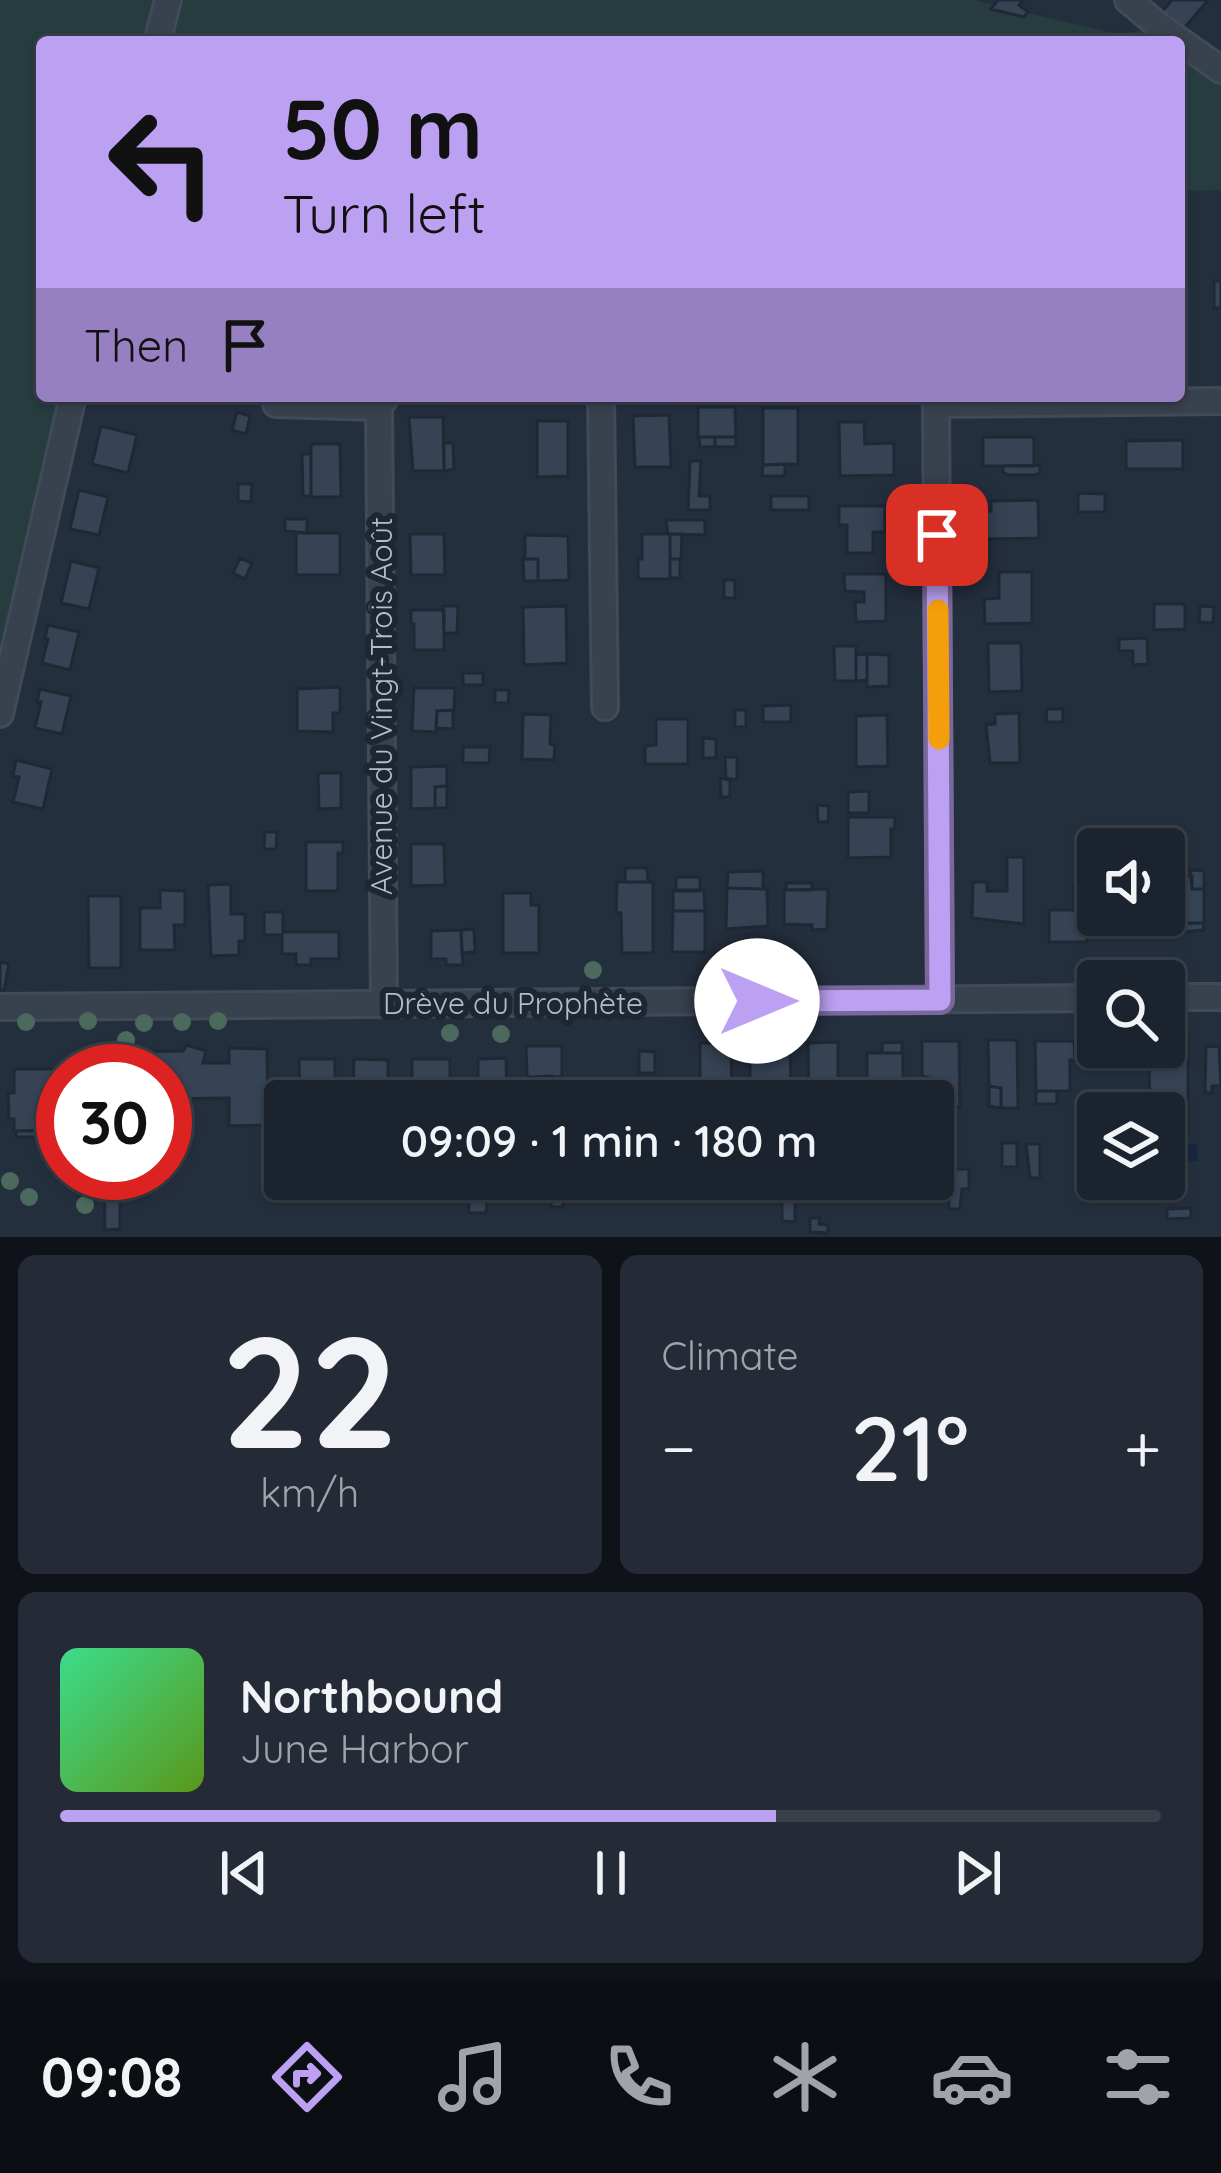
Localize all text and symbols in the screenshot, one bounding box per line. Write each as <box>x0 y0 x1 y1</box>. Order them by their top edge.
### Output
text: 50 m <box>282 75 483 180</box>
icon: left <box>84 84 240 240</box>
text: Turn left <box>282 179 486 247</box>
icon: arrive <box>212 312 278 378</box>
text: Then <box>84 317 188 373</box>
pin <box>886 484 988 586</box>
icon: arrive <box>904 502 970 568</box>
street label: Avenue du Vingt-Trois Août <box>362 517 400 895</box>
map controls <box>1077 828 1185 1200</box>
button: sound <box>1077 828 1185 936</box>
position arrow <box>694 938 820 1064</box>
button: search <box>1077 960 1185 1068</box>
street label: Drève du Prophète <box>383 984 643 1022</box>
speed limit sign: 30 <box>36 1044 192 1200</box>
button: layers <box>1077 1092 1185 1200</box>
text: 09:09 · 1 min · 180 m <box>401 1112 817 1168</box>
text: 22 <box>221 1292 399 1487</box>
text: Climate <box>662 1331 799 1380</box>
text: 21° <box>850 1391 969 1504</box>
text: − <box>662 1406 696 1489</box>
text: + <box>1124 1406 1161 1489</box>
text: km/h <box>260 1468 359 1517</box>
text: Northbound <box>240 1668 503 1724</box>
text: June Harbor <box>240 1724 469 1773</box>
icon: previous <box>211 1840 277 1906</box>
icon: pause <box>578 1840 644 1906</box>
icon: next <box>945 1840 1011 1906</box>
icon: directions <box>265 2035 349 2119</box>
icon: music <box>431 2035 515 2119</box>
icon: phone <box>597 2035 681 2119</box>
icon: climate <box>763 2035 847 2119</box>
icon: car <box>930 2035 1014 2119</box>
icon: filters <box>1096 2035 1180 2119</box>
text: 09:08 <box>41 2043 182 2111</box>

